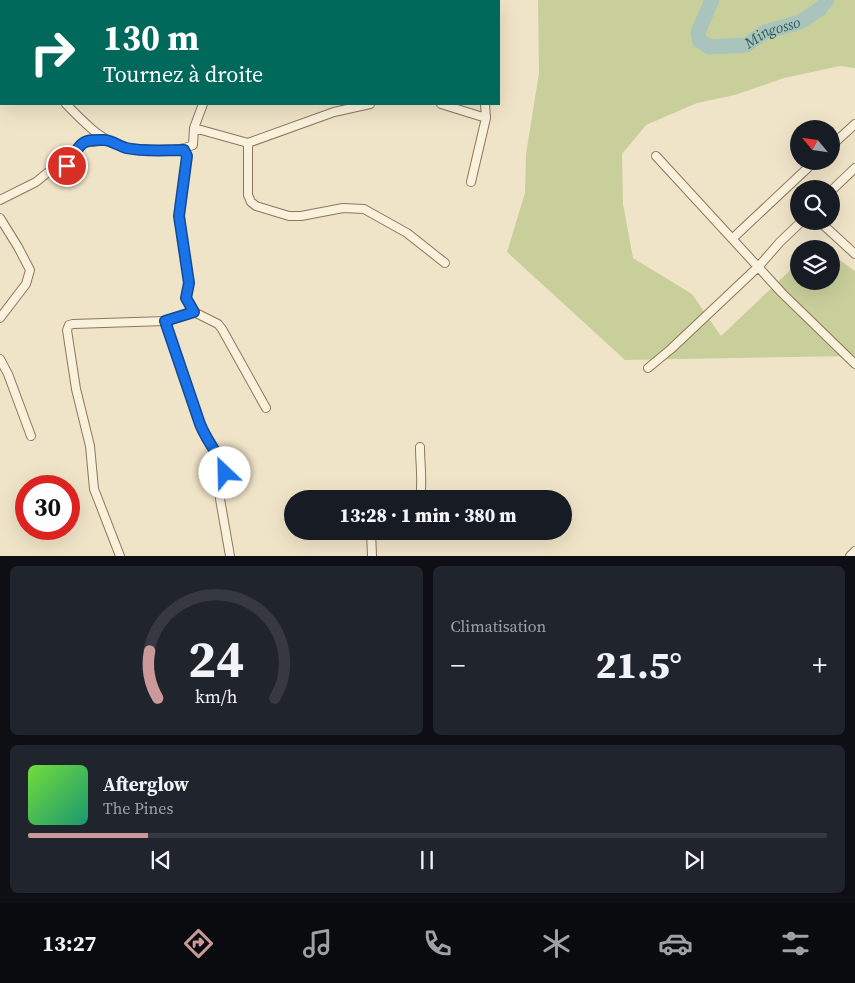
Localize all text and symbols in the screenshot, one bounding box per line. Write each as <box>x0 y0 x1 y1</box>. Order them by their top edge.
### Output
water label: Mingosso <box>739 11 803 54</box>
text: 130 m <box>103 14 199 62</box>
icon: right <box>20 20 85 85</box>
text: Tournez à droite <box>103 59 263 89</box>
north arrow <box>790 120 840 170</box>
map controls <box>790 120 840 290</box>
pin <box>46 145 88 187</box>
icon: arrive <box>53 152 81 180</box>
button: search <box>790 180 840 230</box>
button: layers <box>790 240 840 290</box>
position arrow <box>198 446 250 498</box>
speed limit sign: 30 <box>15 475 80 540</box>
text: 13:28 · 1 min · 380 m <box>339 502 517 528</box>
text: Climatisation <box>451 615 546 637</box>
text: 24 <box>188 623 244 694</box>
text: 21.5° <box>595 639 682 691</box>
text: − <box>451 646 465 684</box>
text: + <box>812 646 827 684</box>
text: km/h <box>195 684 238 709</box>
text: Afterglow <box>103 771 189 797</box>
text: The Pines <box>103 797 173 819</box>
icon: previous <box>147 846 175 874</box>
icon: pause <box>413 846 441 874</box>
icon: next <box>680 846 708 874</box>
icon: directions <box>181 926 216 961</box>
icon: music <box>300 926 335 961</box>
icon: phone <box>420 926 455 961</box>
icon: climate <box>539 926 574 961</box>
icon: car <box>658 926 693 961</box>
icon: filters <box>778 926 813 961</box>
text: 13:27 <box>42 928 96 958</box>

